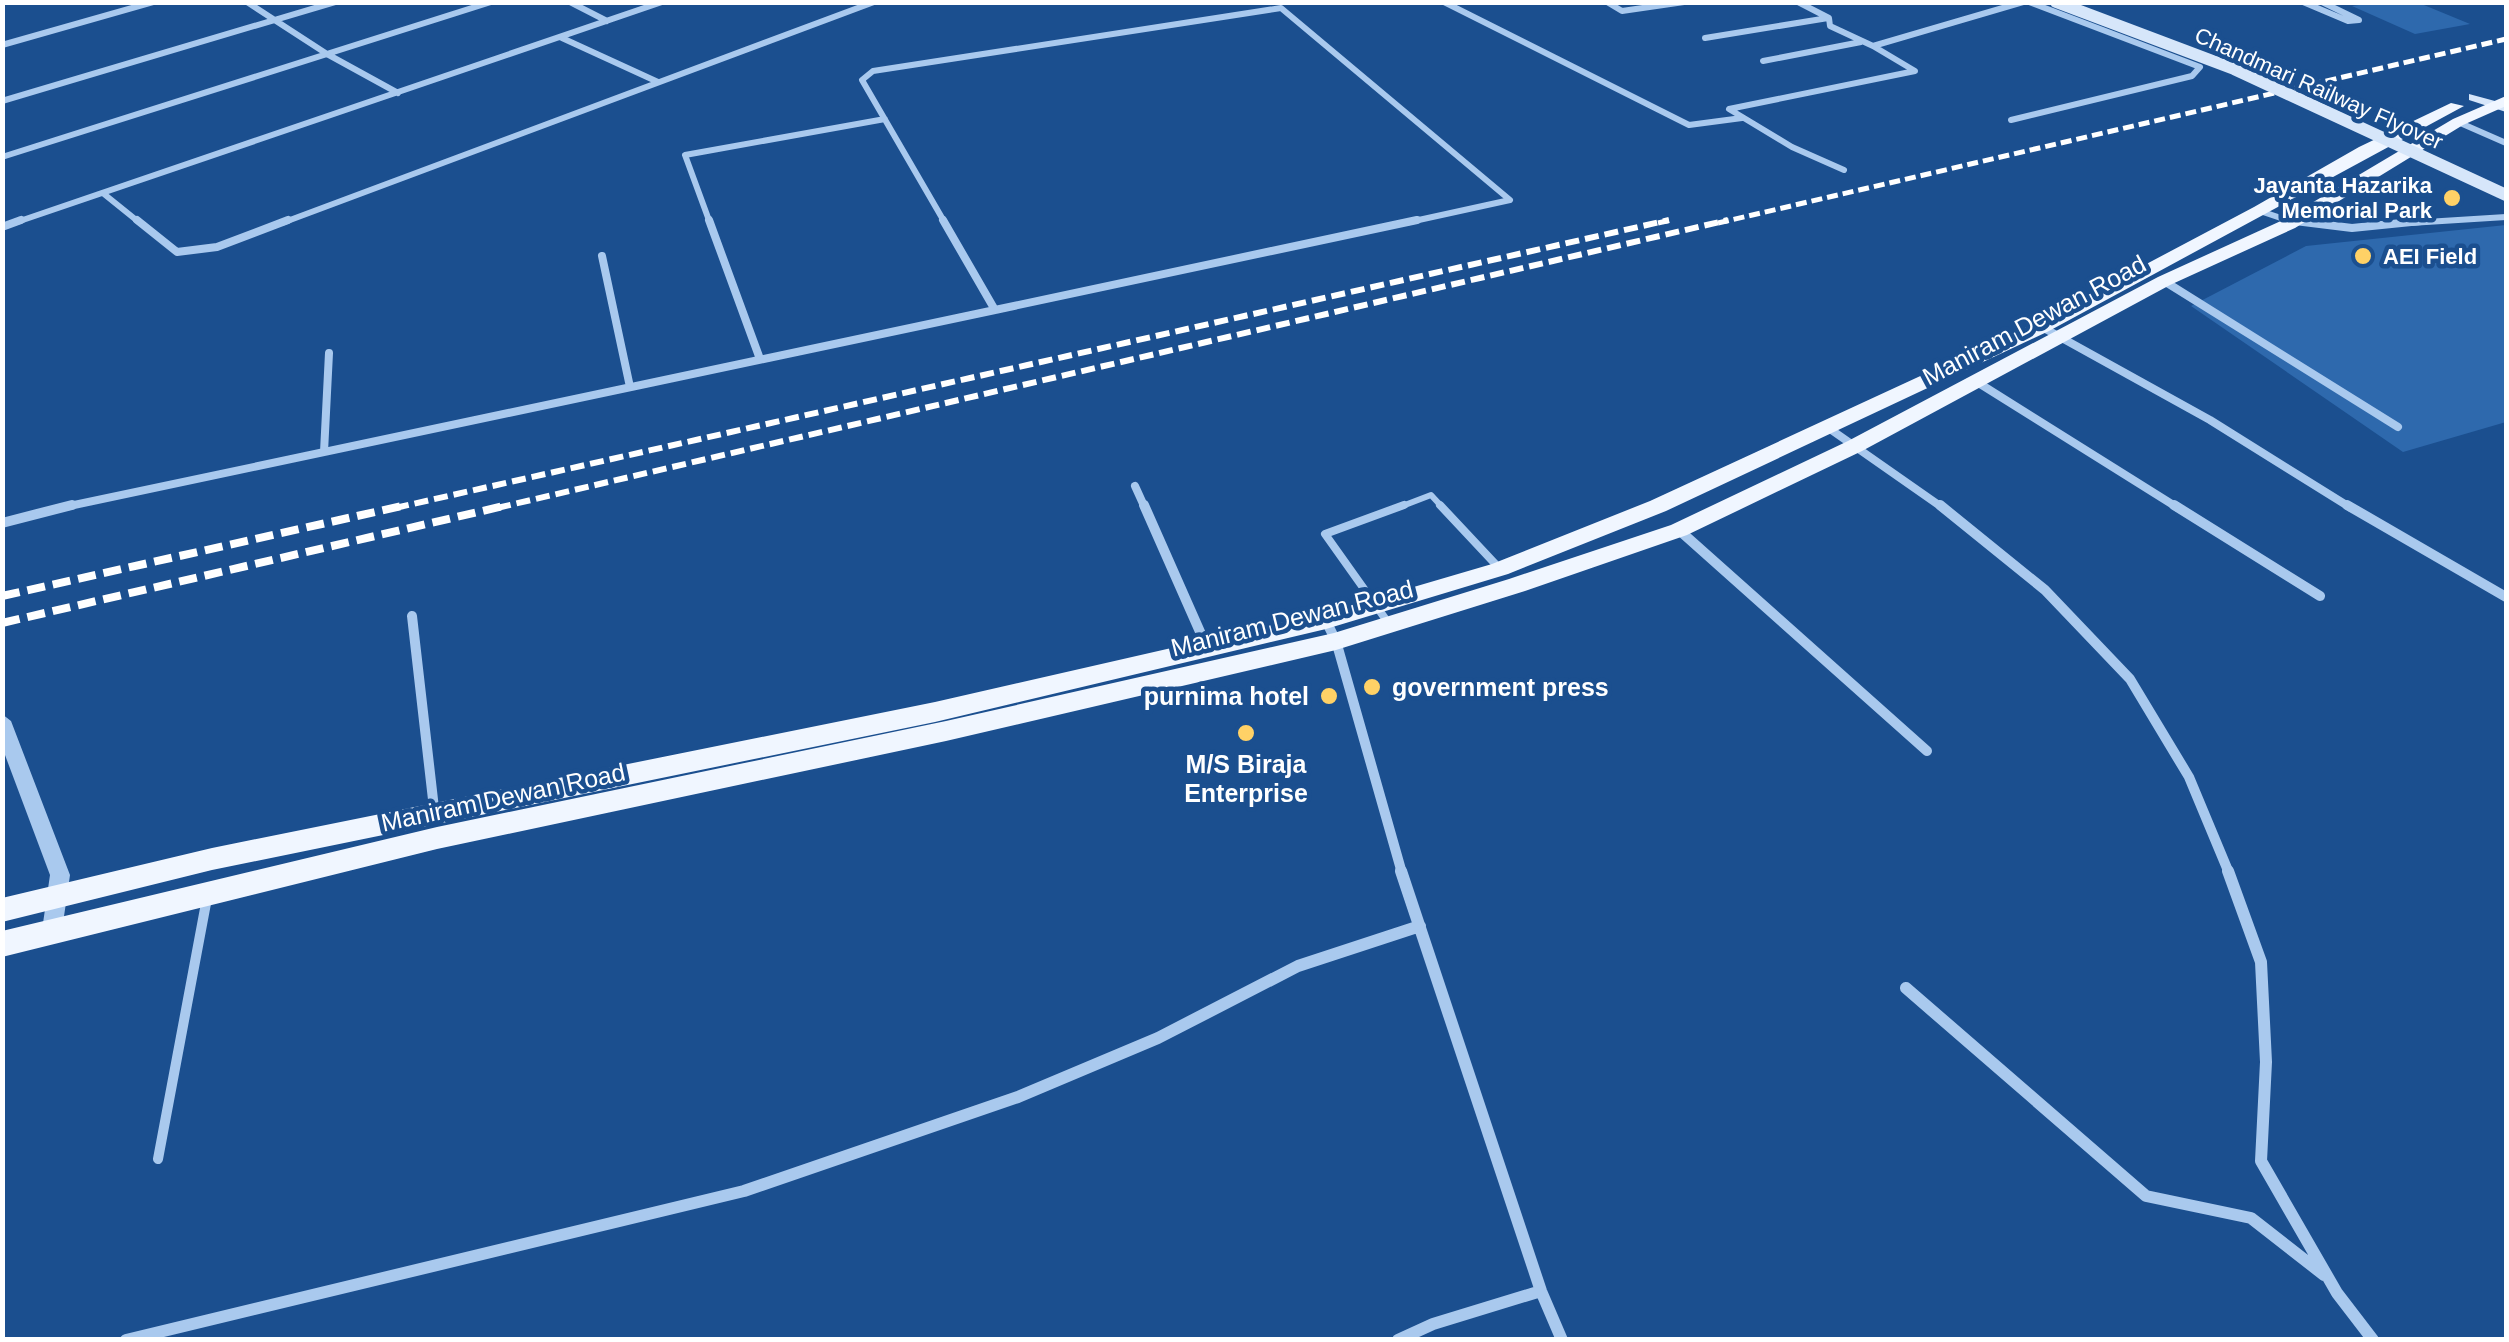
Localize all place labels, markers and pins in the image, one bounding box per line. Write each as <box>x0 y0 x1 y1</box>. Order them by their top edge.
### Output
place label: Jayanta Hazarika Memorial Park <box>2253 173 2433 223</box>
marker: Jayanta Hazarika Memorial Park <box>2441 187 2463 209</box>
place label: AEI Field <box>2383 244 2477 269</box>
marker: AEI Field <box>2352 245 2374 267</box>
place label: government press <box>1392 673 1609 701</box>
marker: government press <box>1361 676 1383 698</box>
place label: purnima hotel <box>1144 682 1309 710</box>
marker: purnima hotel <box>1318 685 1340 707</box>
marker: M/S Biraja Enterprise <box>1235 722 1257 744</box>
place label: M/S Biraja Enterprise <box>1184 750 1308 807</box>

